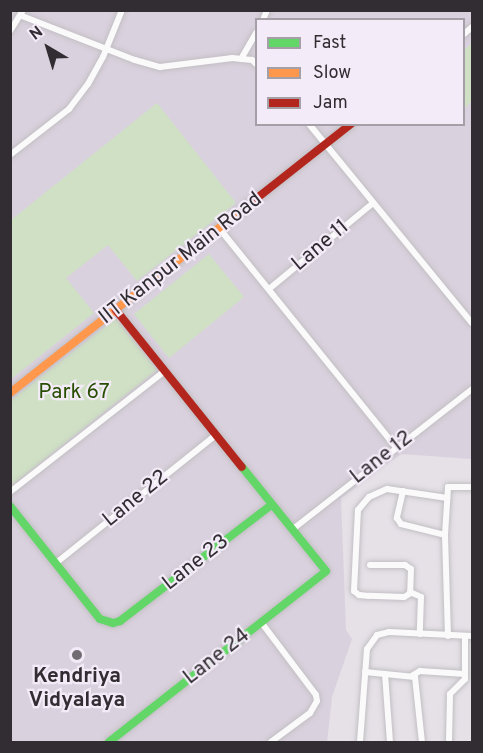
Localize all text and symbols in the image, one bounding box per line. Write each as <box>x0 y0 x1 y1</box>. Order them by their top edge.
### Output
north arrow <box>18 18 78 78</box>
legend <box>255 18 465 126</box>
text: N <box>26 22 48 45</box>
text: Fast <box>313 32 346 55</box>
text: Slow <box>313 62 351 85</box>
text: Jam <box>313 92 348 115</box>
street label: IIT Kanpur Main Road <box>94 187 268 331</box>
street label: Lane 11 <box>287 215 355 277</box>
park label: Park 67 <box>38 380 110 406</box>
street label: Lane 12 <box>346 426 418 490</box>
street label: Lane 22 <box>98 465 174 533</box>
street label: Lane 23 <box>158 529 234 597</box>
street label: Lane 24 <box>179 623 255 691</box>
marker: Kendriya Vidyalaya <box>70 648 84 662</box>
place label: Kendriya Vidyalaya <box>29 664 125 714</box>

